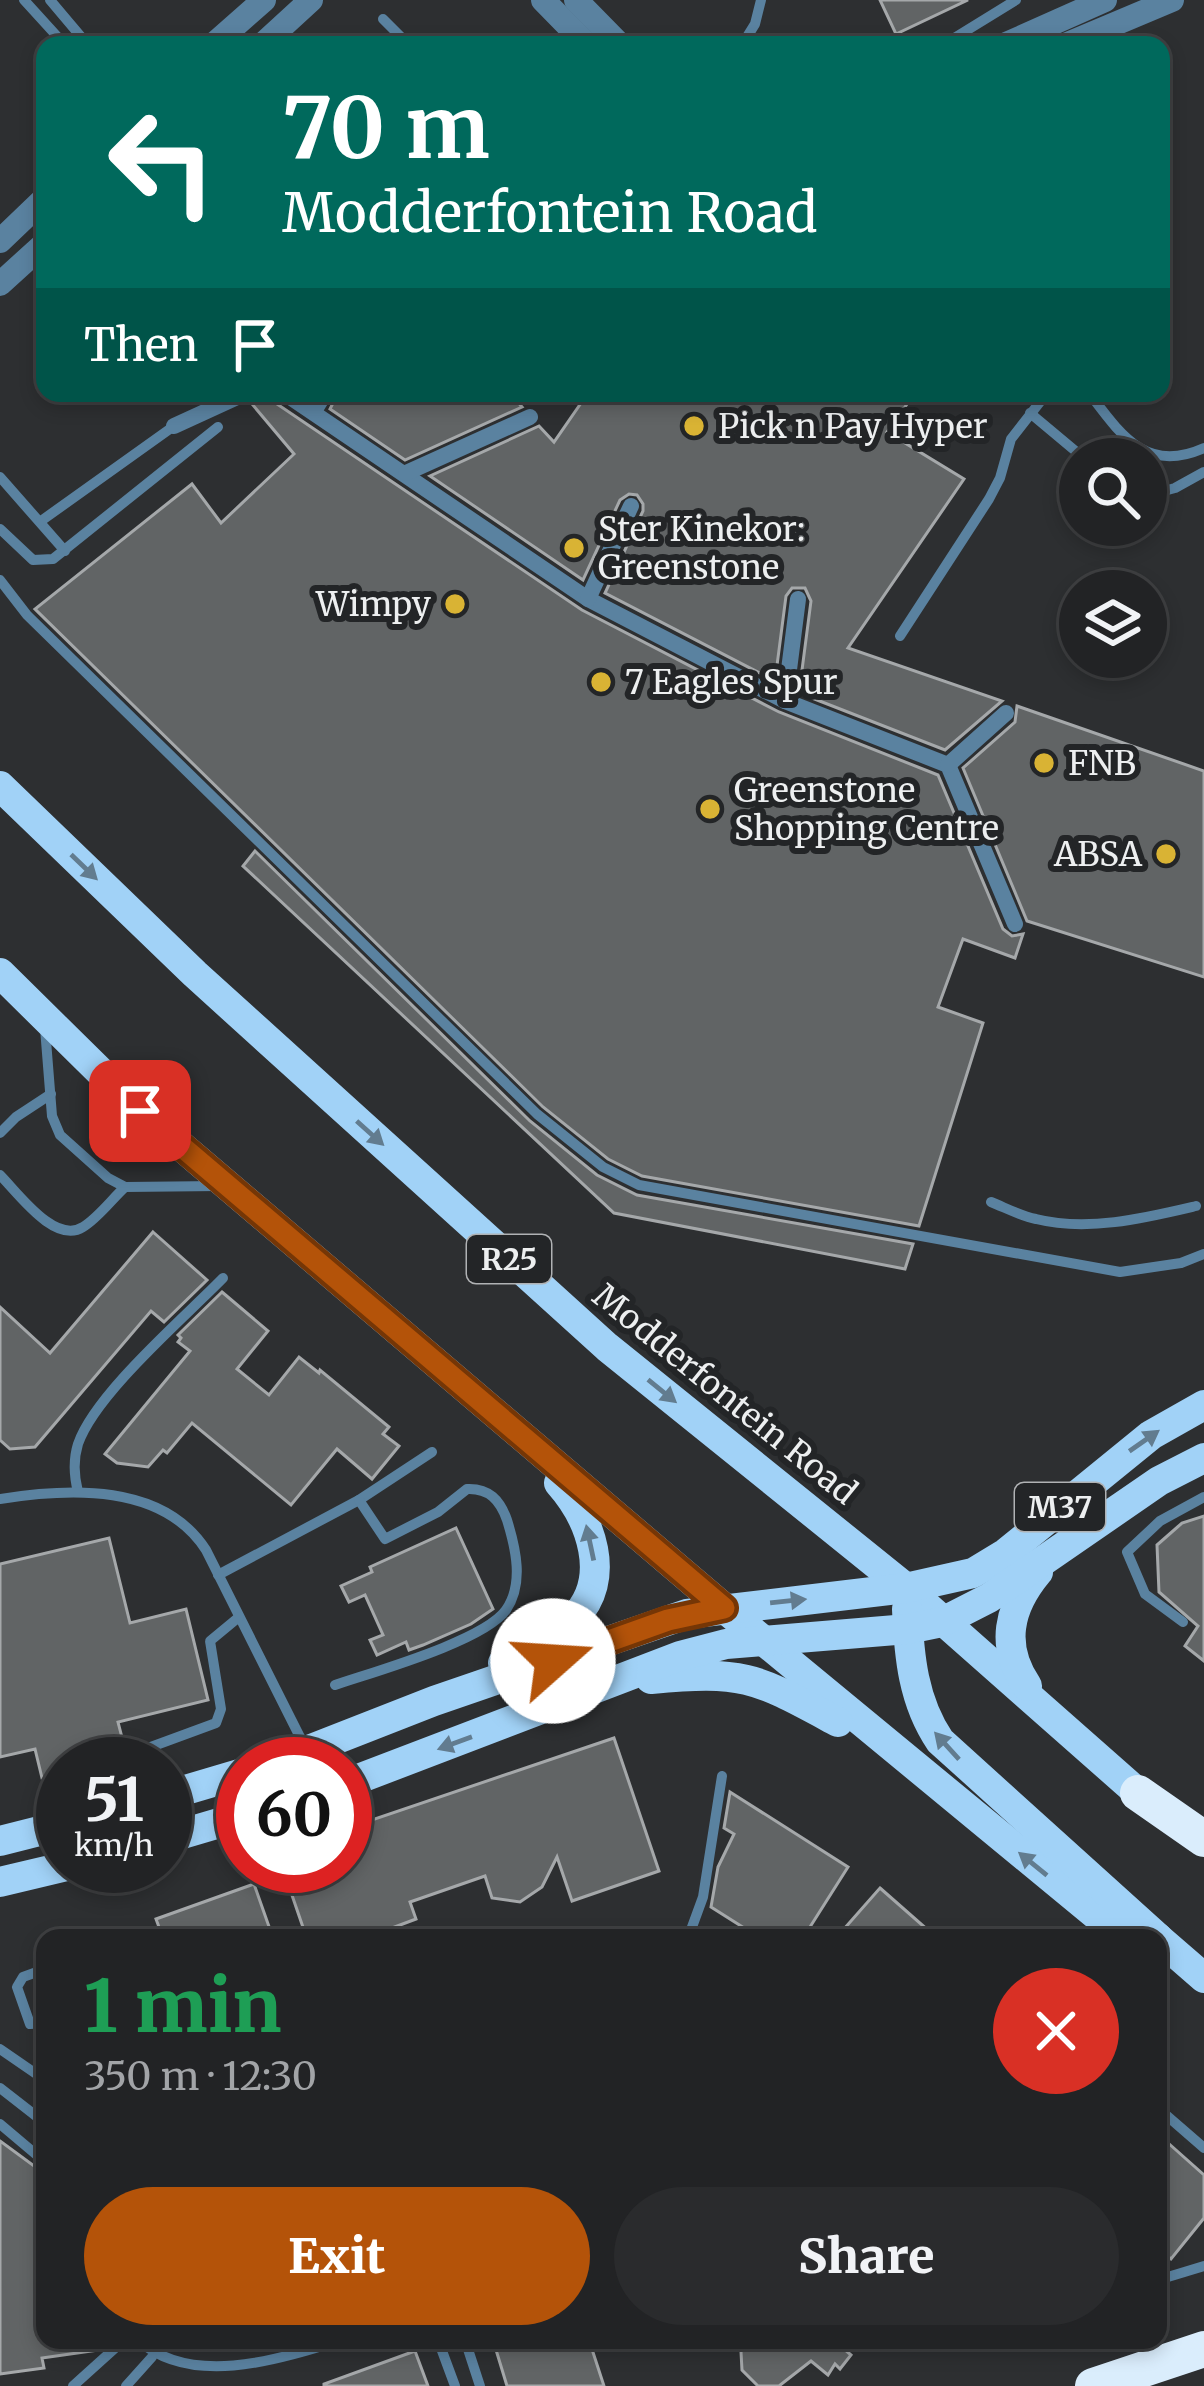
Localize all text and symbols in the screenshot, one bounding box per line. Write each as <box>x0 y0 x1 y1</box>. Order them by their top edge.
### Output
text: 70 m <box>282 75 490 181</box>
icon: left <box>84 84 240 240</box>
text: Modderfontein Road <box>282 179 817 247</box>
icon: arrive <box>222 312 288 378</box>
text: Then <box>84 317 198 373</box>
place label: Pick n Pay Hyper <box>718 406 988 447</box>
marker: Pick n Pay Hyper <box>681 413 707 439</box>
map controls <box>1059 438 1167 678</box>
button: search <box>1059 438 1167 546</box>
place label: Ster Kinekor: Greenstone <box>598 509 805 588</box>
marker: Ster Kinekor: Greenstone <box>561 535 587 561</box>
button: layers <box>1059 570 1167 678</box>
place label: Wimpy <box>315 584 432 625</box>
marker: Wimpy <box>442 591 468 617</box>
place label: 7 Eagles Spur <box>625 662 838 703</box>
marker: 7 Eagles Spur <box>588 669 614 695</box>
place label: FNB <box>1068 743 1136 784</box>
marker: FNB <box>1031 750 1057 776</box>
place label: Greenstone Shopping Centre <box>734 770 999 849</box>
marker: Greenstone Shopping Centre <box>697 796 723 822</box>
place label: ABSA <box>1053 834 1143 875</box>
marker: ABSA <box>1153 841 1179 867</box>
one-way arrow <box>69 853 98 881</box>
pin <box>89 1060 191 1162</box>
icon: arrive <box>107 1078 173 1144</box>
one-way arrow <box>355 1119 384 1146</box>
road number: R25 <box>467 1235 551 1283</box>
street label: Modderfontein Road <box>585 1275 865 1513</box>
one-way arrow <box>646 1378 677 1403</box>
one-way arrow <box>1128 1430 1160 1453</box>
road number: M37 <box>1015 1483 1105 1531</box>
one-way arrow <box>580 1524 599 1562</box>
one-way arrow <box>770 1591 807 1610</box>
position arrow <box>490 1598 616 1724</box>
one-way arrow <box>934 1732 961 1761</box>
one-way arrow <box>437 1735 473 1753</box>
speed limit sign: 60 <box>216 1737 372 1893</box>
text: 51 <box>84 1762 144 1837</box>
text: km/h <box>74 1826 154 1864</box>
one-way arrow <box>1017 1852 1048 1877</box>
text: 1 min <box>84 1961 281 2052</box>
button: close <box>993 1968 1119 2094</box>
text: 350 m · 12:30 <box>84 2052 317 2101</box>
button: Exit <box>84 2187 590 2325</box>
button: Share <box>614 2187 1119 2325</box>

